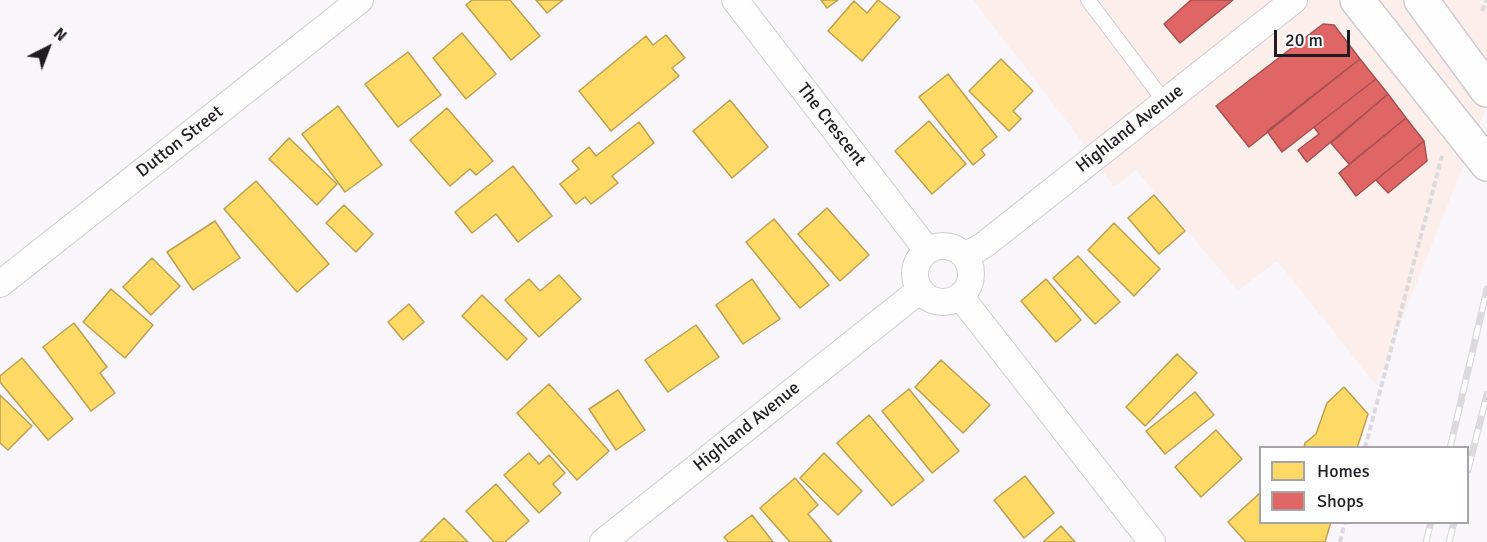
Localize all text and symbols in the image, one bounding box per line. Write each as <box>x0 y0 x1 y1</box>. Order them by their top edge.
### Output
north arrow <box>18 18 78 78</box>
scale bar <box>1277 18 1354 56</box>
text: N <box>49 23 71 46</box>
text: 20 m <box>1285 29 1323 51</box>
street label: The Crescent <box>792 79 870 171</box>
street label: Highland Avenue <box>1072 80 1188 178</box>
street label: Dutton Street <box>132 101 228 183</box>
street label: Highland Avenue <box>690 378 804 476</box>
legend <box>1259 446 1469 524</box>
text: Homes <box>1317 460 1370 482</box>
text: Shops <box>1317 490 1364 512</box>

